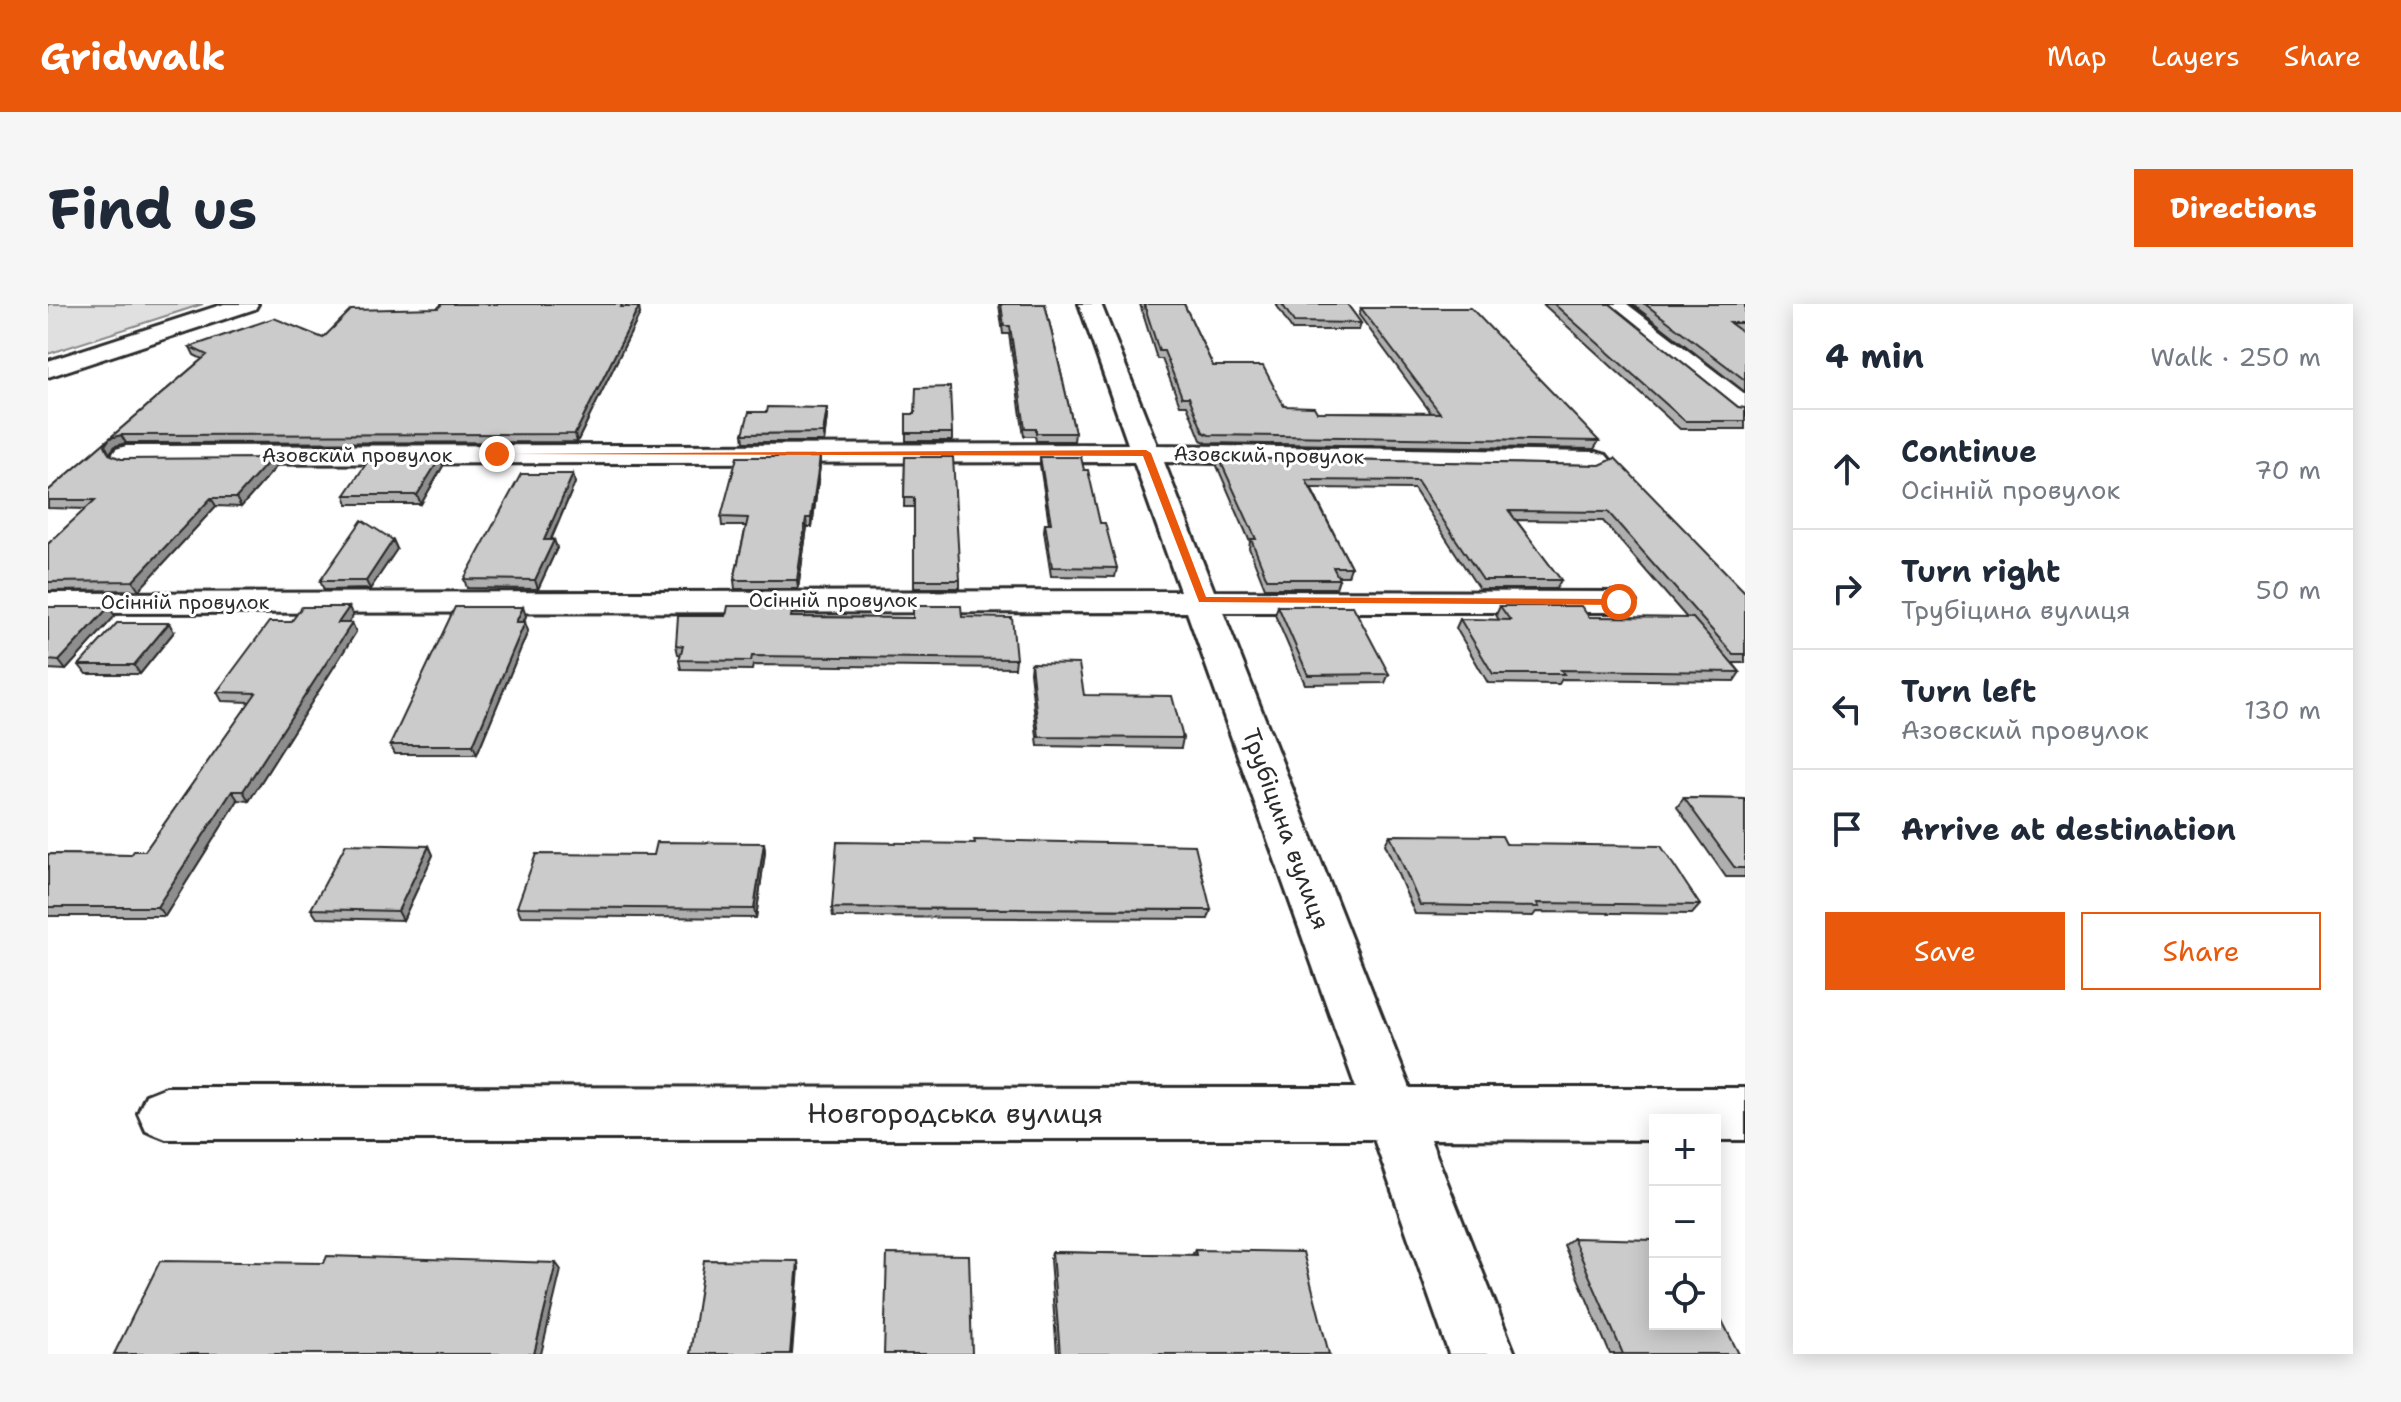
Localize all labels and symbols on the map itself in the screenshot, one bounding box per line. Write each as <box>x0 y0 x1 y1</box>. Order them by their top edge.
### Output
route end <box>479 436 515 472</box>
street label: Азовский провулок <box>1173 440 1365 470</box>
street label: Азовский провулок <box>262 442 453 468</box>
route start <box>1601 584 1637 620</box>
street label: Осінній провулок <box>749 587 918 613</box>
street label: Осінній провулок <box>101 589 270 615</box>
street label: Трубіцина вулиця <box>1235 724 1337 934</box>
street label: Новгородська вулиця <box>807 1094 1103 1132</box>

